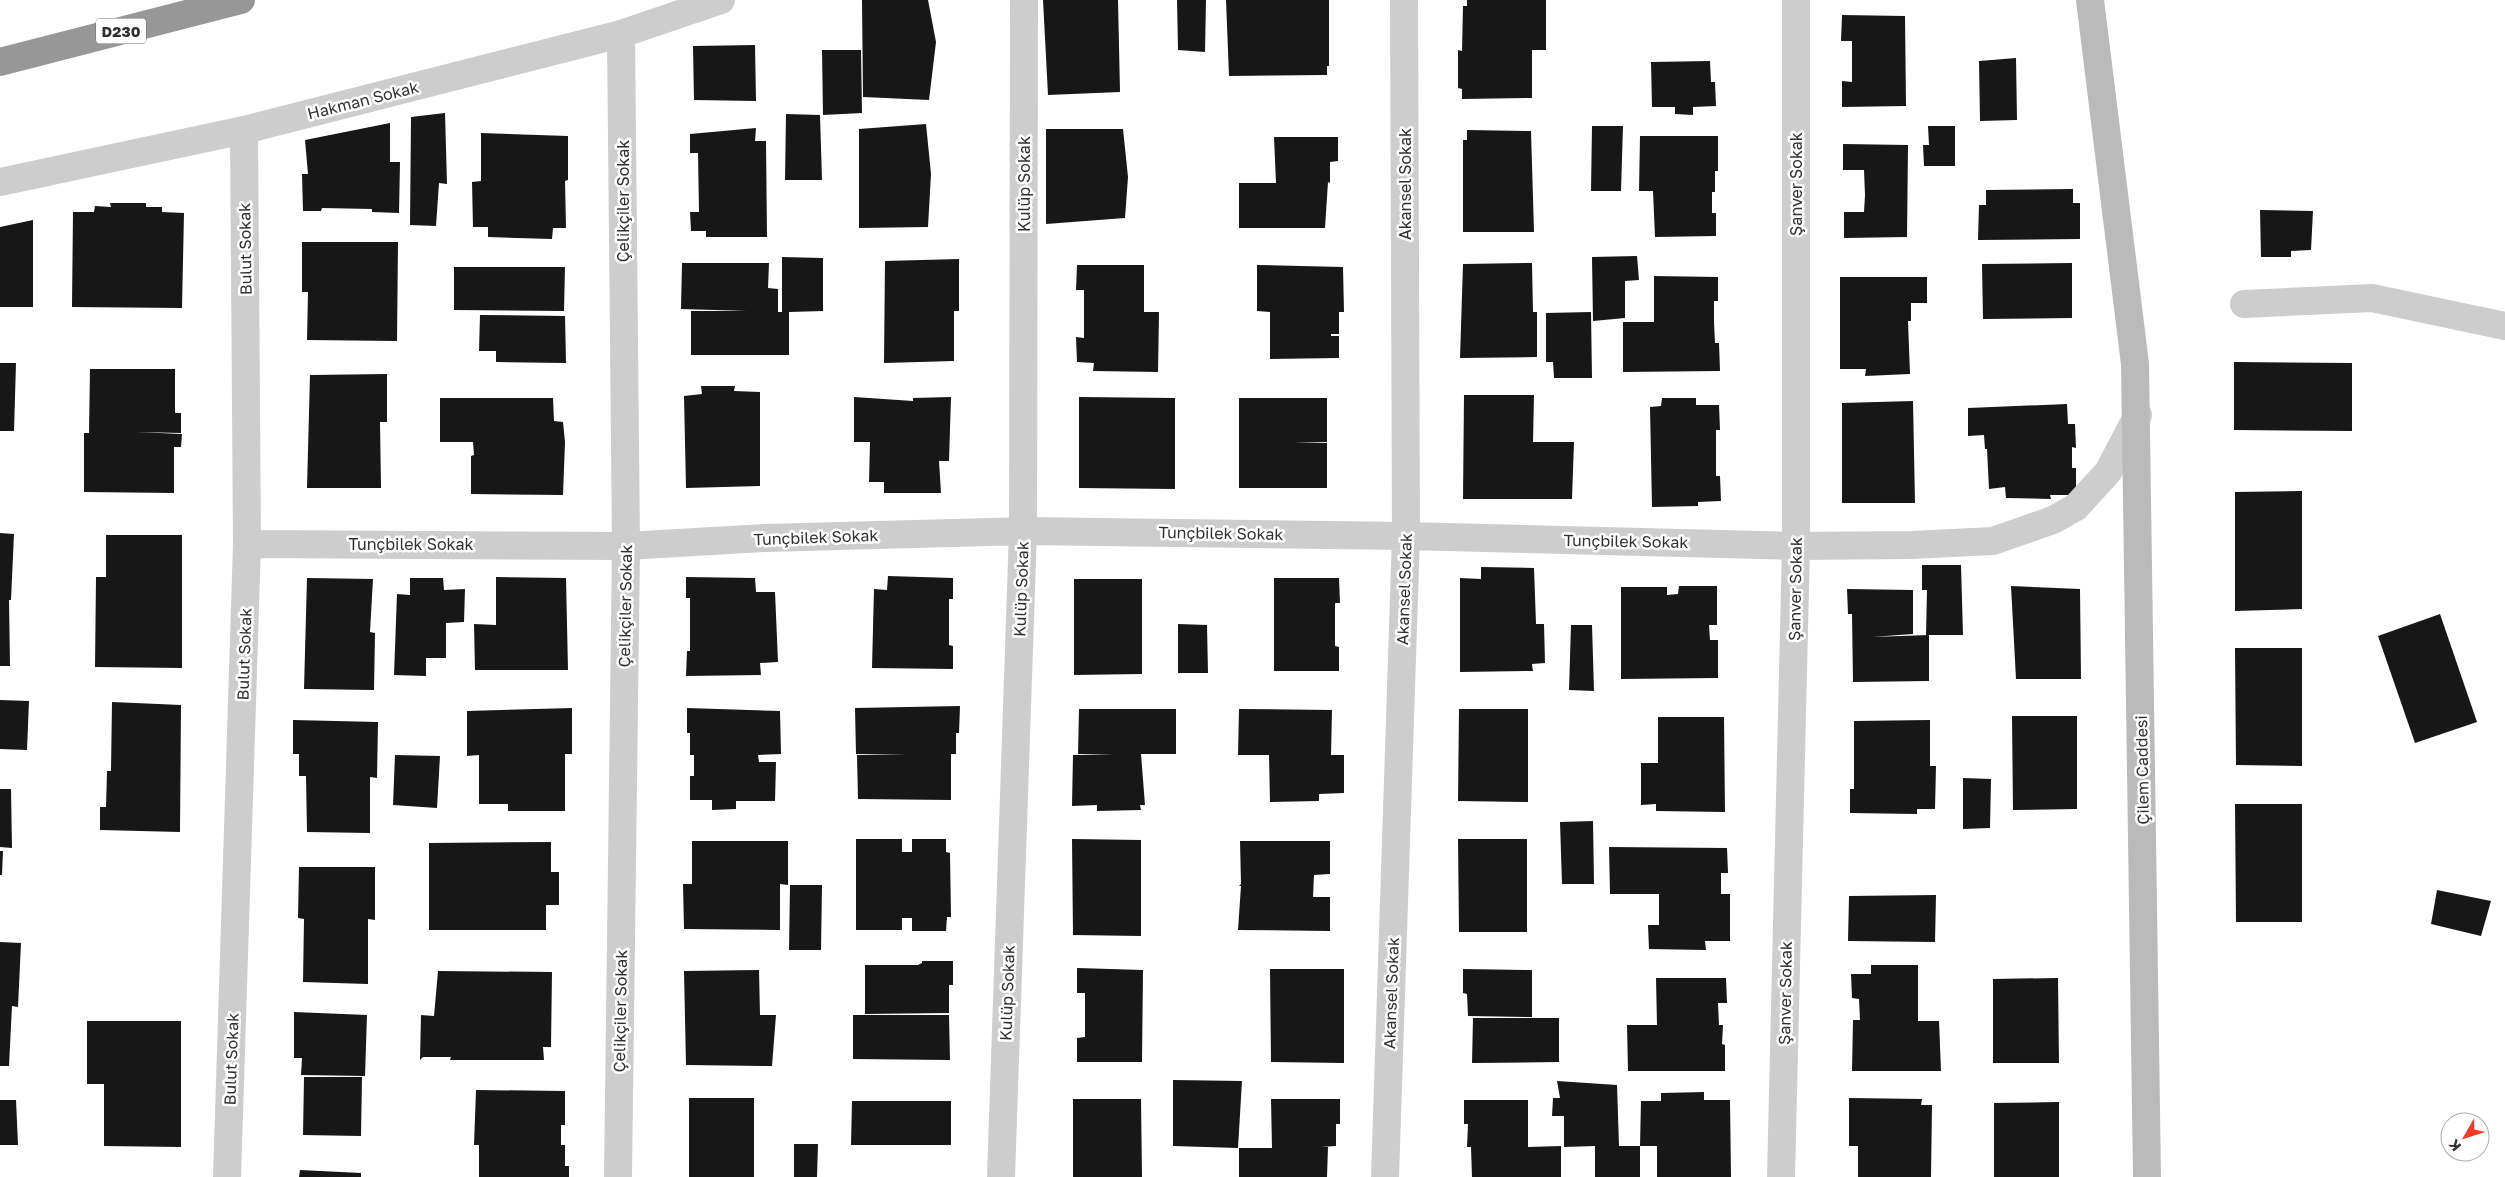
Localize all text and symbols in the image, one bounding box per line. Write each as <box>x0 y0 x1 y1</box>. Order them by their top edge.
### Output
road number: D230 <box>96 18 146 44</box>
street label: Hakman Sokak <box>305 76 421 124</box>
street label: Akansel Sokak <box>1395 128 1415 240</box>
street label: Şanver Sokak <box>1786 132 1806 236</box>
street label: Kulüp Sokak <box>1014 136 1034 232</box>
street label: Çelikçiler Sokak <box>613 140 633 262</box>
street label: Bulut Sokak <box>234 203 256 295</box>
street label: Tunçbilek Sokak <box>1158 522 1284 544</box>
street label: Tunçbilek Sokak <box>753 525 879 549</box>
street label: Tunçbilek Sokak <box>1563 530 1689 552</box>
street label: Akansel Sokak <box>1392 533 1416 645</box>
street label: Tunçbilek Sokak <box>349 534 473 554</box>
street label: Şanver Sokak <box>1784 537 1806 641</box>
street label: Kulüp Sokak <box>1009 541 1033 637</box>
street label: Çelikçiler Sokak <box>614 545 636 667</box>
street label: Bulut Sokak <box>232 607 256 701</box>
street label: Çilem Caddesi <box>2131 715 2153 825</box>
street label: Akansel Sokak <box>1379 937 1403 1049</box>
street label: Şanver Sokak <box>1774 941 1796 1045</box>
street label: Kulüp Sokak <box>995 945 1019 1041</box>
street label: Çelikçiler Sokak <box>609 950 631 1072</box>
street label: Bulut Sokak <box>219 1012 243 1106</box>
north arrow <box>2440 1112 2490 1162</box>
text: K <box>2445 1136 2464 1155</box>

